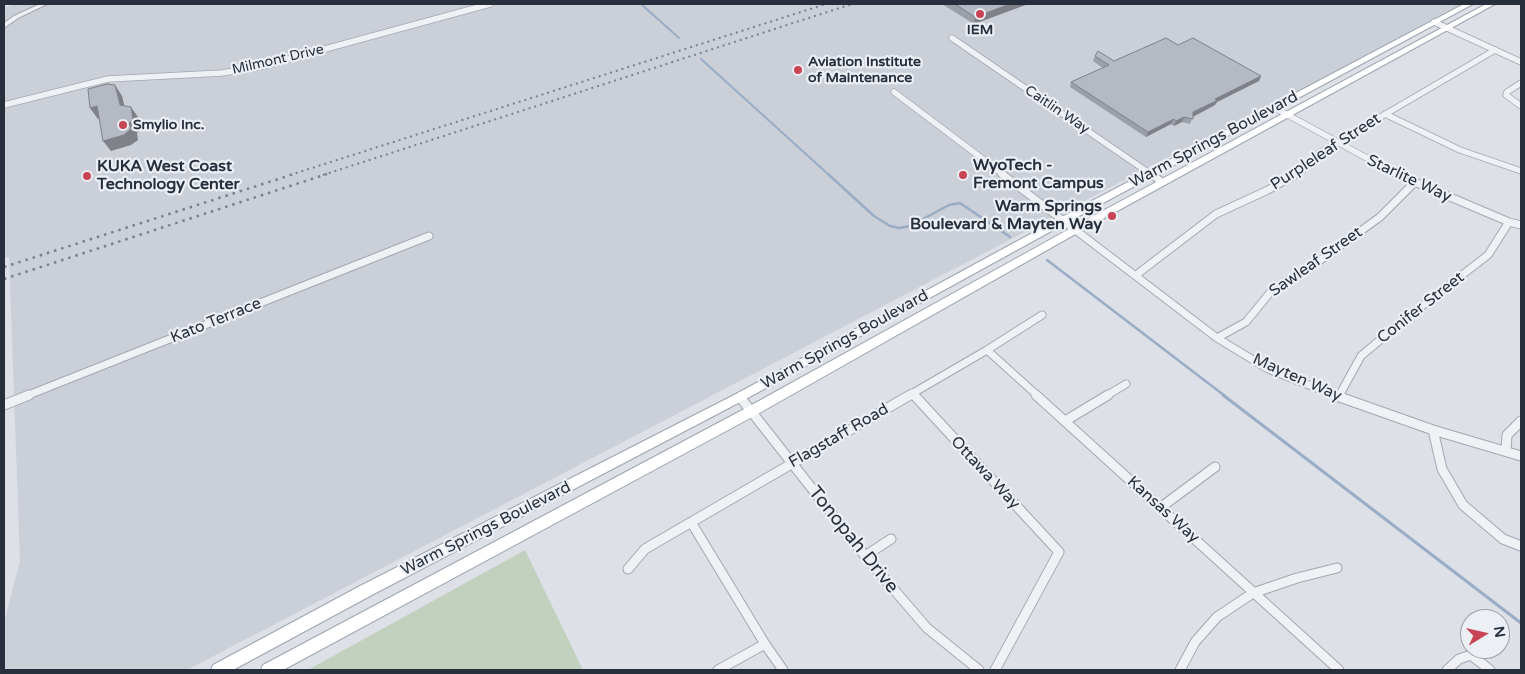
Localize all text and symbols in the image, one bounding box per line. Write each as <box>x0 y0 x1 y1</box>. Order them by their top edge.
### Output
marker: IEM <box>974 8 986 20</box>
place label: IEM <box>967 22 993 38</box>
street label: Milmont Drive <box>231 41 325 79</box>
place label: Aviation Institute of Maintenance <box>808 54 921 86</box>
marker: Aviation Institute of Maintenance <box>792 64 804 76</box>
street label: Caitlin Way <box>1021 82 1093 138</box>
street label: Warm Springs Boulevard <box>1127 87 1301 193</box>
street label: Purpleleaf Street <box>1267 109 1385 195</box>
place label: Smylio Inc. <box>133 117 204 133</box>
marker: Smylio Inc. <box>117 119 129 131</box>
street label: Starlite Way <box>1364 151 1454 207</box>
place label: WyoTech - Fremont Campus <box>973 156 1104 194</box>
place label: KUKA West Coast Technology Center <box>97 157 240 195</box>
marker: WyoTech - Fremont Campus <box>957 169 969 181</box>
marker: KUKA West Coast Technology Center <box>81 170 93 182</box>
place label: Warm Springs Boulevard & Mayten Way <box>910 197 1102 235</box>
marker: Warm Springs Boulevard & Mayten Way <box>1106 210 1118 222</box>
street label: Sawleaf Street <box>1266 223 1366 301</box>
street label: Conifer Street <box>1374 268 1468 348</box>
street label: Warm Springs Boulevard <box>758 286 932 394</box>
street label: Kato Terrace <box>168 294 264 348</box>
street label: Mayten Way <box>1250 350 1344 406</box>
street label: Flagstaff Road <box>786 400 892 472</box>
street label: Ottawa Way <box>946 433 1024 513</box>
street label: Kansas Way <box>1123 472 1203 548</box>
street label: Warm Springs Boulevard <box>398 478 574 580</box>
street label: Tonopah Drive <box>803 482 903 598</box>
north arrow <box>1460 609 1510 659</box>
text: N <box>1490 625 1509 639</box>

